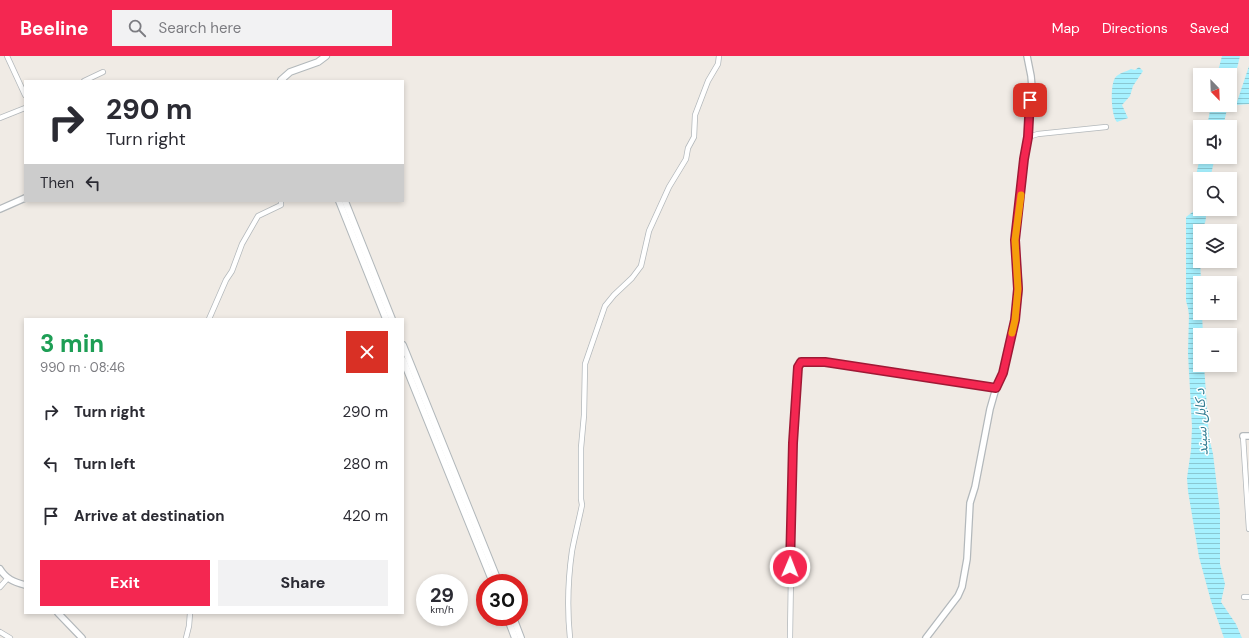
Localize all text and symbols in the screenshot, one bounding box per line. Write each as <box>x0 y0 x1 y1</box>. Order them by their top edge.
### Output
search box <box>112 10 392 46</box>
text: Beeline <box>20 16 88 41</box>
icon: search <box>126 17 148 39</box>
text: Search here <box>158 18 241 38</box>
text: Map <box>1052 19 1080 37</box>
text: Directions <box>1102 19 1168 37</box>
text: Saved <box>1190 19 1229 37</box>
north arrow <box>1193 68 1237 112</box>
map controls <box>1193 68 1237 372</box>
pin <box>1013 83 1047 117</box>
icon: arrive <box>1019 89 1041 111</box>
text: 290 m <box>106 91 192 128</box>
icon: right <box>40 96 92 148</box>
button: sound <box>1193 120 1237 164</box>
text: Turn right <box>106 127 186 151</box>
icon: left <box>82 172 104 194</box>
button: search <box>1193 172 1237 216</box>
text: Then <box>40 173 74 193</box>
button: layers <box>1193 224 1237 268</box>
button: + <box>1193 276 1237 320</box>
text: 3 min <box>40 328 104 359</box>
button: − <box>1193 328 1237 372</box>
button: close <box>346 331 388 373</box>
text: 990 m · 08:46 <box>40 359 125 376</box>
water label: د کابل سيند <box>1190 388 1212 456</box>
icon: right <box>40 401 62 423</box>
text: Turn right <box>74 402 145 422</box>
text: 290 m <box>342 402 388 422</box>
icon: left <box>40 453 62 475</box>
text: Turn left <box>74 454 135 474</box>
text: 280 m <box>343 454 388 474</box>
icon: arrive <box>40 505 62 527</box>
text: Arrive at destination <box>74 506 225 526</box>
text: 420 m <box>343 506 388 526</box>
position arrow <box>769 546 811 588</box>
button: Exit <box>40 560 210 606</box>
button: Share <box>218 560 388 606</box>
speed limit sign: 30 <box>476 574 528 626</box>
text: 29 <box>430 582 454 608</box>
text: km/h <box>430 603 454 616</box>

